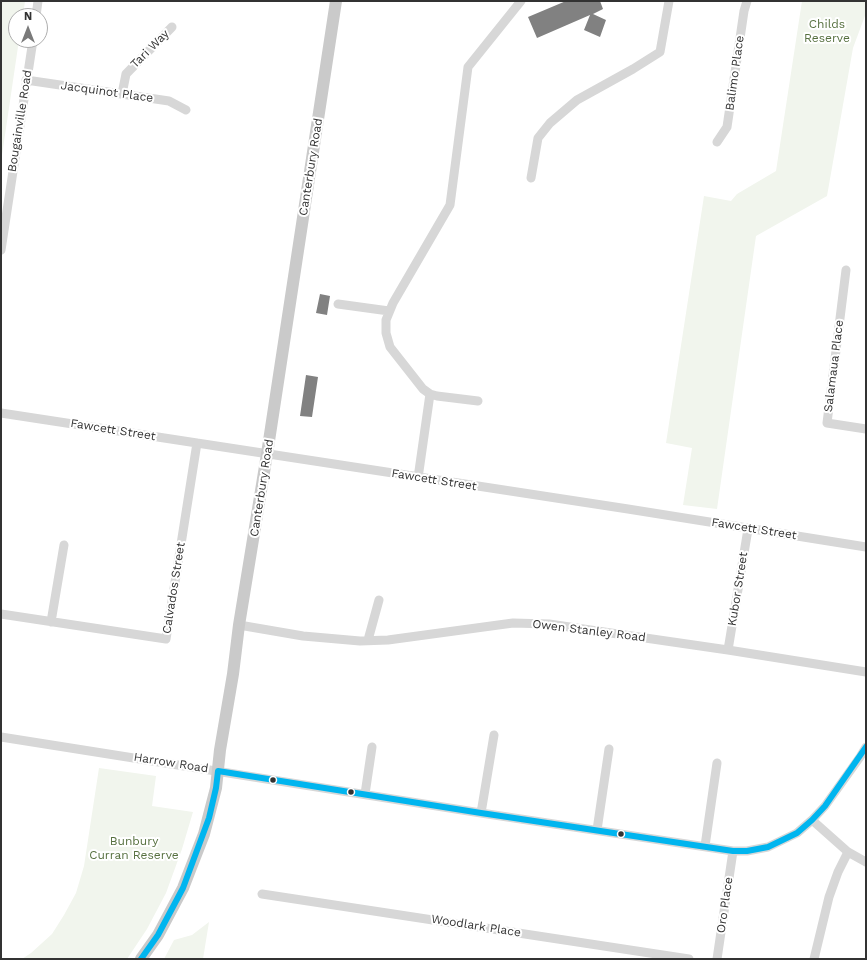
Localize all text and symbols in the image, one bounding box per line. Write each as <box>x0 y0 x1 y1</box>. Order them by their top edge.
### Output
north arrow <box>8 8 48 48</box>
text: N <box>24 10 32 23</box>
park label: Childs Reserve <box>804 17 850 45</box>
street label: Tari Way <box>128 27 172 71</box>
street label: Balimo Place <box>723 35 747 111</box>
street label: Bougainville Road <box>5 69 35 173</box>
street label: Jacquinot Place <box>60 78 154 106</box>
street label: Canterbury Road <box>296 117 326 217</box>
street label: Salamaua Place <box>821 319 847 413</box>
street label: Fawcett Street <box>69 416 157 444</box>
street label: Canterbury Road <box>247 438 277 538</box>
street label: Fawcett Street <box>390 466 478 494</box>
street label: Fawcett Street <box>710 515 798 543</box>
street label: Calvados Street <box>160 541 188 635</box>
street label: Kubor Street <box>725 551 751 627</box>
street label: Owen Stanley Road <box>532 617 646 645</box>
street label: Harrow Road <box>133 750 209 776</box>
unlabelled marker <box>268 775 278 785</box>
unlabelled marker <box>346 787 356 797</box>
unlabelled marker <box>616 829 626 839</box>
park label: Bunbury Curran Reserve <box>89 834 179 862</box>
street label: Oro Place <box>714 876 736 934</box>
street label: Woodlark Place <box>430 912 522 940</box>

